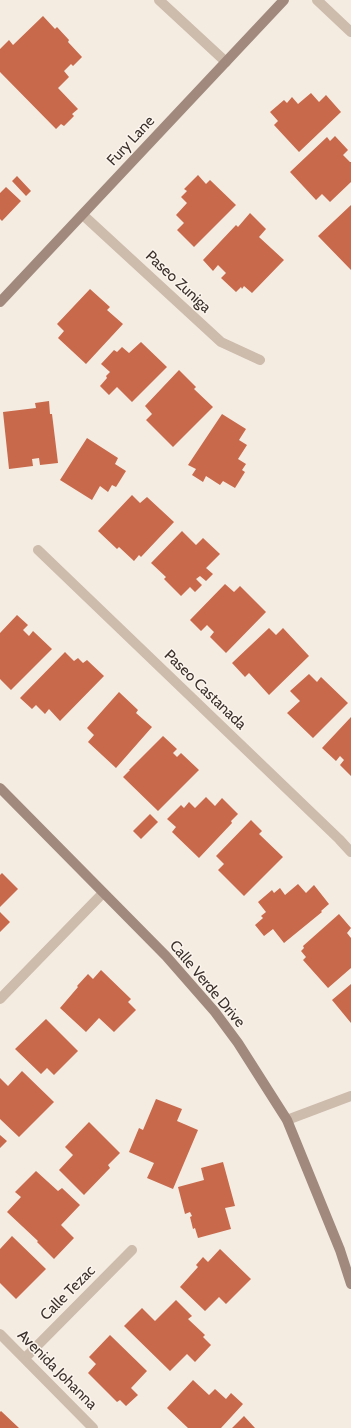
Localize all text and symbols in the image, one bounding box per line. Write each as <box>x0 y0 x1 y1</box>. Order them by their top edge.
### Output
street label: Fury Lane <box>103 112 159 170</box>
street label: Paseo Zuniga <box>142 247 214 317</box>
street label: Paseo Castanada <box>160 646 250 734</box>
street label: Calle Verde Drive <box>165 937 249 1031</box>
street label: Calle Tezac <box>37 1262 99 1324</box>
street label: Avenida Johanna <box>13 1326 101 1414</box>

